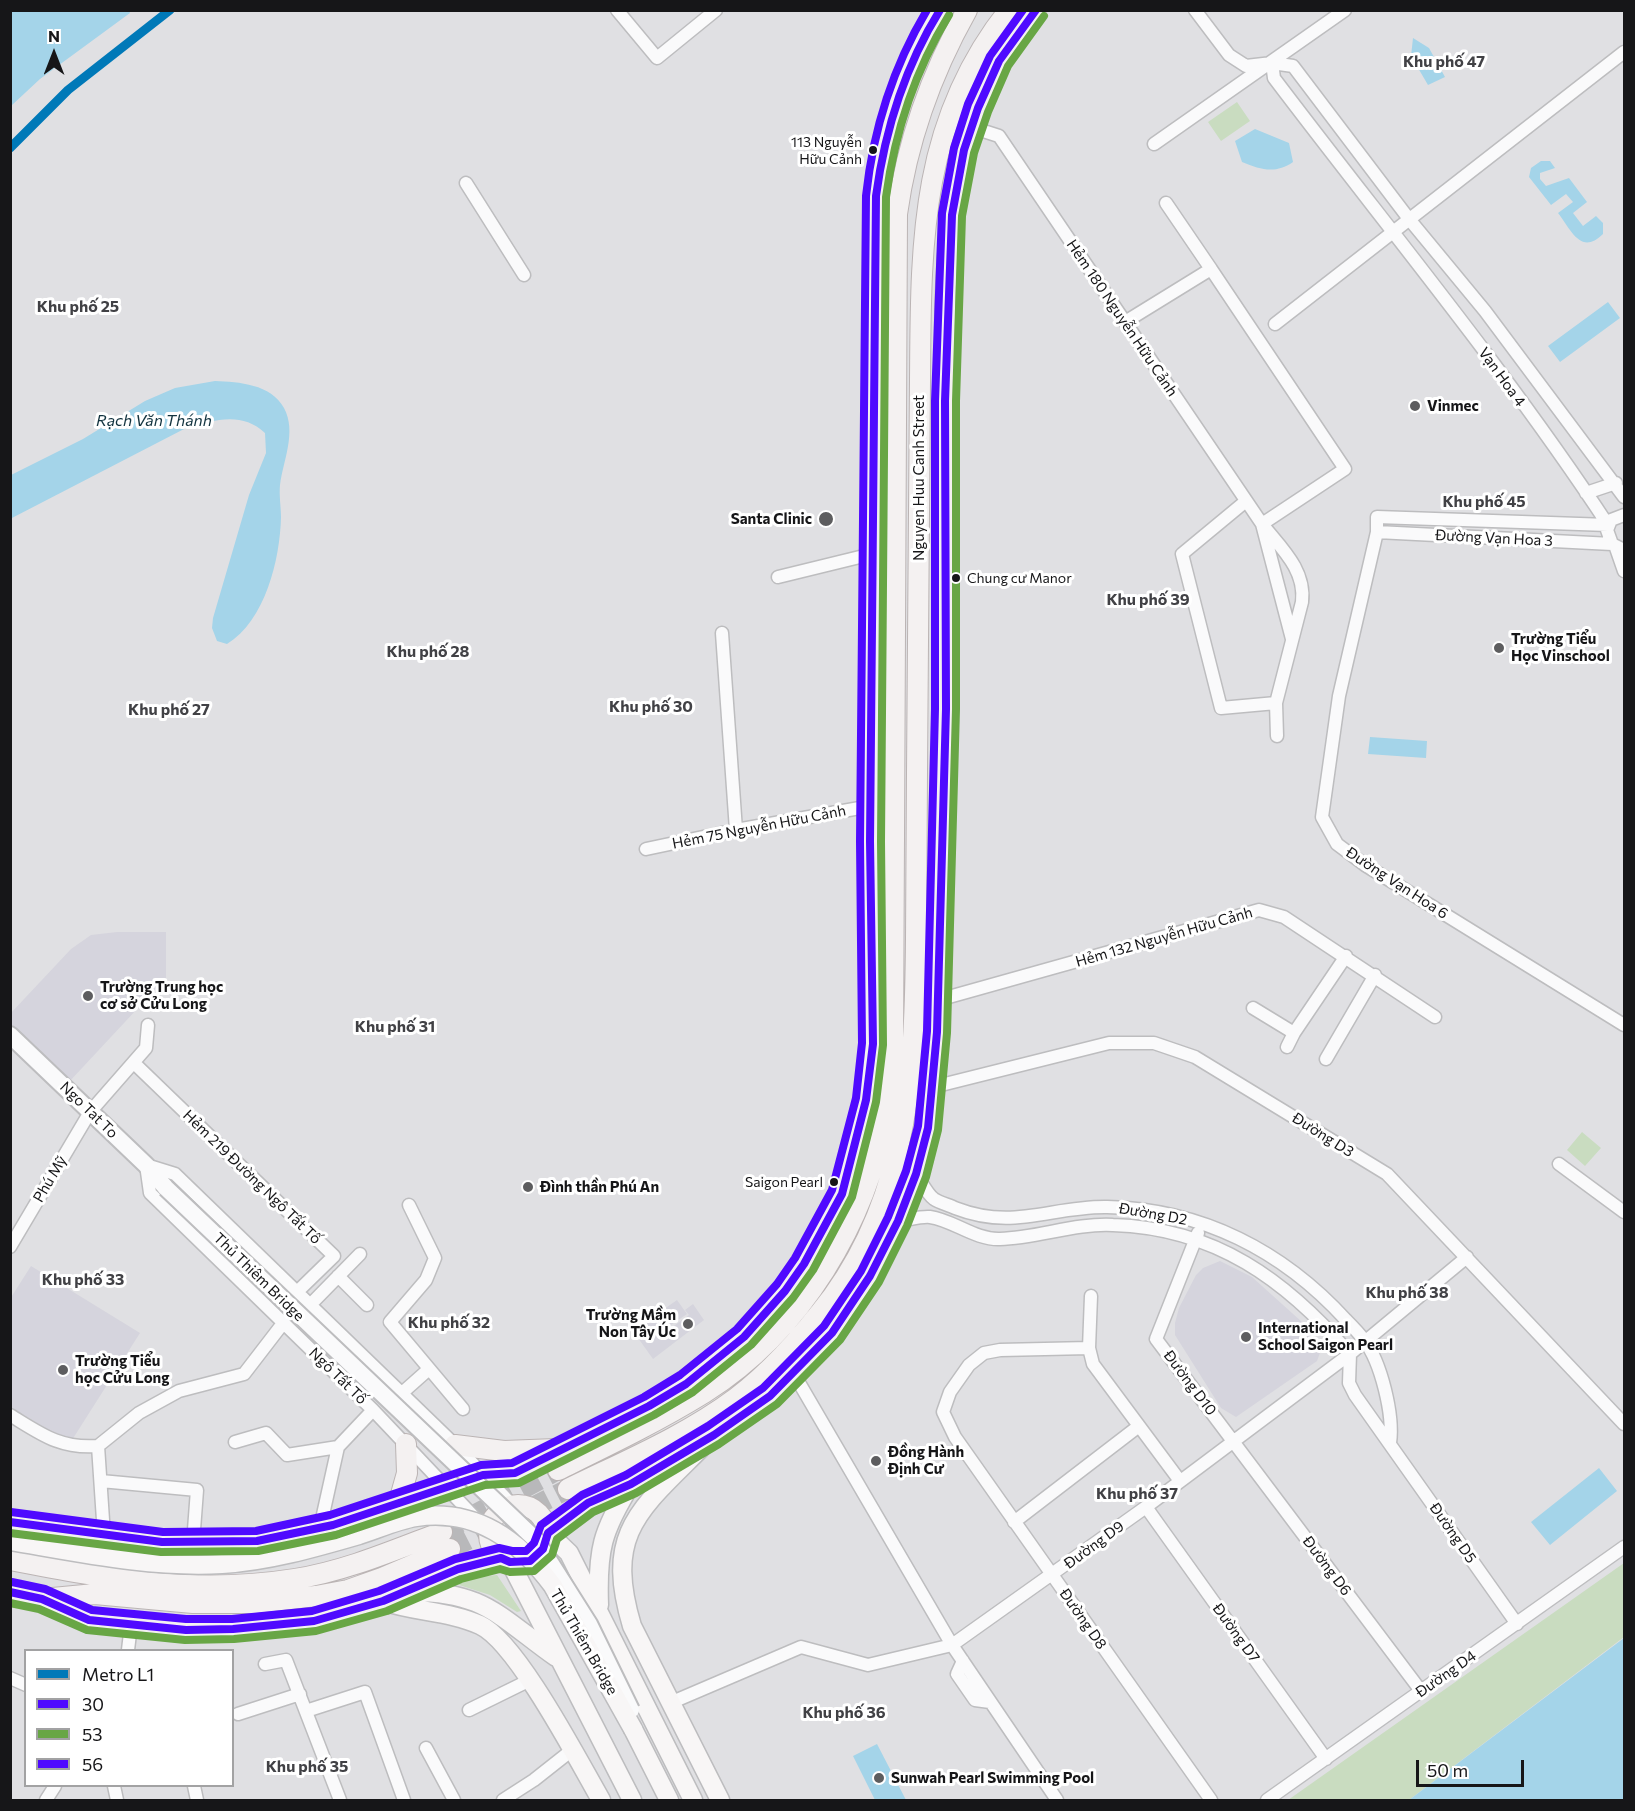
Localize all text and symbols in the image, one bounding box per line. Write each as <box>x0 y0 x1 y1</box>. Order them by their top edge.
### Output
north arrow <box>24 24 84 84</box>
text: N <box>48 26 60 45</box>
district label: Khu phố 47 <box>1403 52 1485 72</box>
place label: 113 Nguyễn Hữu Cảnh <box>791 134 862 166</box>
marker: 113 Nguyễn Hữu Cảnh <box>867 144 879 156</box>
street label: Hẻm 180 Nguyễn Hữu Cảnh <box>1063 236 1181 400</box>
district label: Khu phố 25 <box>37 297 119 317</box>
street label: Vạn Hoa 4 <box>1475 344 1529 410</box>
street label: Nguyen Huu Canh Street <box>910 395 928 561</box>
place label: Vinmec <box>1427 397 1479 415</box>
marker: Vinmec <box>1408 399 1422 413</box>
water label: Rạch Văn Thánh <box>96 411 212 431</box>
district label: Khu phố 45 <box>1442 492 1526 512</box>
place label: Santa Clinic <box>731 510 812 528</box>
marker: Santa Clinic <box>817 510 835 528</box>
street label: Đường Vạn Hoa 3 <box>1435 526 1553 550</box>
place label: Chung cư Manor <box>967 570 1072 586</box>
marker: Chung cư Manor <box>950 572 962 584</box>
district label: Khu phố 39 <box>1106 590 1190 610</box>
place label: Trường Tiểu Học Vinschool <box>1511 630 1610 665</box>
marker: Trường Tiểu Học Vinschool <box>1492 641 1506 655</box>
district label: Khu phố 28 <box>387 642 469 662</box>
district label: Khu phố 30 <box>609 697 693 717</box>
district label: Khu phố 27 <box>128 700 210 720</box>
street label: Hẻm 75 Nguyễn Hữu Cảnh <box>671 801 847 853</box>
street label: Đường Vạn Hoa 6 <box>1342 843 1452 923</box>
street label: Hẻm 132 Nguyễn Hữu Cảnh <box>1073 903 1255 971</box>
place label: Trường Trung học cơ sở Cửu Long <box>100 978 223 1013</box>
marker: Trường Trung học cơ sở Cửu Long <box>81 989 95 1003</box>
district label: Khu phố 31 <box>355 1017 435 1037</box>
street label: Ngo Tat To <box>56 1078 122 1142</box>
street label: Hẻm 219 Đường Ngô Tất Tố <box>179 1106 325 1248</box>
street label: Đường D3 <box>1289 1109 1357 1161</box>
street label: Phú Mỹ <box>29 1152 71 1206</box>
place label: Saigon Pearl <box>745 1174 823 1190</box>
marker: Saigon Pearl <box>828 1176 840 1188</box>
place label: Đình thần Phú An <box>540 1178 659 1196</box>
marker: Đình thần Phú An <box>521 1180 535 1194</box>
street label: Đường D2 <box>1117 1199 1189 1229</box>
street label: Thủ Thiêm Bridge <box>210 1229 308 1325</box>
district label: Khu phố 33 <box>42 1270 124 1290</box>
district label: Khu phố 38 <box>1365 1283 1449 1303</box>
place label: Trường Mầm Non Tây Úc <box>586 1306 676 1341</box>
district label: Khu phố 32 <box>408 1313 490 1333</box>
marker: Trường Mầm Non Tây Úc <box>681 1317 695 1331</box>
place label: International School Saigon Pearl <box>1258 1319 1393 1354</box>
marker: International School Saigon Pearl <box>1239 1330 1253 1344</box>
street label: Ngô Tất Tố <box>305 1344 371 1408</box>
street label: Đường D10 <box>1160 1347 1220 1419</box>
place label: Trường Tiểu học Cửu Long <box>75 1352 170 1387</box>
marker: Trường Tiểu học Cửu Long <box>56 1363 70 1377</box>
place label: Đồng Hành Định Cư <box>888 1443 964 1478</box>
marker: Đồng Hành Định Cư <box>869 1454 883 1468</box>
district label: Khu phố 37 <box>1096 1484 1178 1504</box>
street label: Đường D5 <box>1426 1499 1480 1567</box>
street label: Đường D9 <box>1060 1517 1128 1573</box>
street label: Đường D6 <box>1299 1533 1355 1599</box>
street label: Đường D8 <box>1056 1585 1110 1653</box>
street label: Thủ Thiêm Bridge <box>546 1586 622 1698</box>
street label: Đường D7 <box>1209 1600 1263 1666</box>
street label: Đường D4 <box>1412 1647 1480 1701</box>
legend <box>24 1649 234 1787</box>
text: Metro L1 <box>82 1663 154 1685</box>
text: 30 <box>82 1693 104 1715</box>
district label: Khu phố 36 <box>802 1703 886 1723</box>
text: 53 <box>82 1723 103 1745</box>
scale bar <box>1419 1748 1527 1786</box>
text: 56 <box>82 1753 103 1775</box>
district label: Khu phố 35 <box>266 1757 348 1777</box>
text: 50 m <box>1427 1759 1468 1781</box>
place label: Sunwah Pearl Swimming Pool <box>891 1769 1094 1787</box>
marker: Sunwah Pearl Swimming Pool <box>872 1771 886 1785</box>

